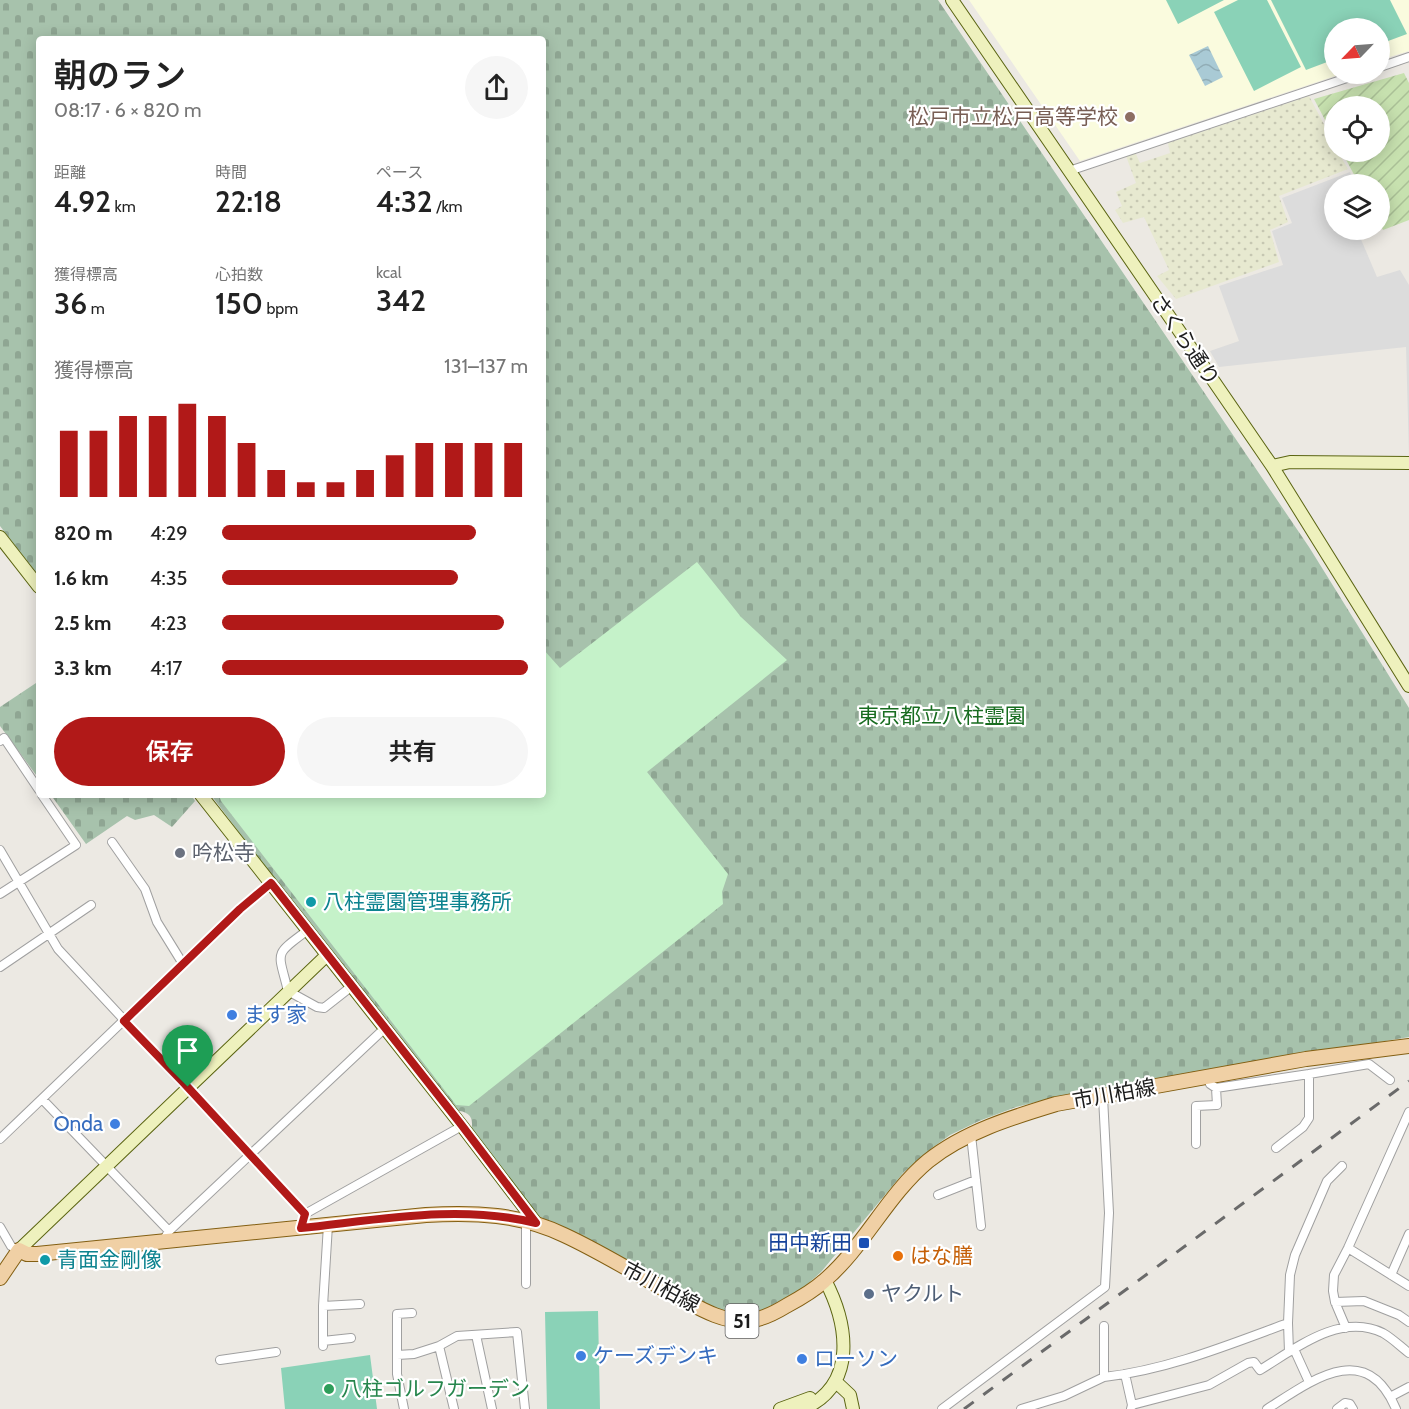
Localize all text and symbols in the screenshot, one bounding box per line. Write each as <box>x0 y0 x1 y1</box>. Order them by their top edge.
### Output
north arrow <box>1324 18 1390 84</box>
map controls <box>1324 18 1390 240</box>
text: 朝のラン <box>54 55 186 95</box>
button: share <box>465 56 528 119</box>
button: locate <box>1324 96 1390 162</box>
text: 08:17 · 6 × 820 m <box>54 98 202 122</box>
place label: 松戸市立松戸高等学校 <box>908 104 1118 129</box>
marker: 松戸市立松戸高等学校 <box>1123 110 1137 124</box>
text: 距離 <box>54 163 86 182</box>
text: 時間 <box>215 163 247 182</box>
text: ペース <box>376 163 423 182</box>
button: layers <box>1324 174 1390 240</box>
text: 4.92 <box>54 183 111 220</box>
text: 22:18 <box>215 183 282 220</box>
text: 4:32 <box>376 183 433 220</box>
text: km <box>111 197 136 216</box>
text: /km <box>433 197 463 216</box>
text: kcal <box>376 263 402 282</box>
text: 獲得標高 <box>54 265 118 284</box>
text: 心拍数 <box>215 265 263 284</box>
text: 342 <box>376 282 426 319</box>
text: 36 <box>54 285 87 322</box>
text: 150 <box>215 285 263 322</box>
street label: さくら通り <box>1146 289 1225 390</box>
text: m <box>87 299 105 318</box>
text: bpm <box>263 299 298 318</box>
text: 131–137 m <box>444 354 528 378</box>
text: 獲得標高 <box>54 358 134 382</box>
text: 820 m <box>54 521 113 545</box>
text: 4:29 <box>150 521 188 545</box>
text: 1.6 km <box>54 566 109 590</box>
text: 4:35 <box>150 566 187 590</box>
text: 2.5 km <box>54 611 111 635</box>
text: 4:23 <box>150 611 187 635</box>
text: 3.3 km <box>54 656 112 680</box>
text: 4:17 <box>150 656 182 680</box>
park label: 東京都立八柱霊園 <box>858 703 1026 728</box>
button: 保存 <box>54 717 285 786</box>
button: 共有 <box>297 717 528 786</box>
place label: 吟松寺 <box>192 840 255 865</box>
marker: 吟松寺 <box>173 846 187 860</box>
place label: 八柱霊園管理事務所 <box>323 889 512 914</box>
marker: 八柱霊園管理事務所 <box>304 895 318 909</box>
place label: ます家 <box>244 1002 307 1027</box>
marker: ます家 <box>225 1008 239 1022</box>
pin <box>162 1025 213 1087</box>
icon: arrive <box>171 1034 204 1067</box>
street label: 市川柏線 <box>1070 1074 1157 1113</box>
place label: Onda <box>54 1111 103 1136</box>
marker: Onda <box>108 1117 122 1131</box>
place label: 田中新田 <box>768 1230 852 1255</box>
marker: 田中新田 <box>857 1236 871 1250</box>
place label: はな膳 <box>910 1243 973 1268</box>
place label: 青面金剛像 <box>57 1247 162 1272</box>
marker: はな膳 <box>891 1249 905 1263</box>
marker: 青面金剛像 <box>38 1253 52 1267</box>
street label: 市川柏線 <box>618 1256 704 1317</box>
place label: ヤクルト <box>881 1281 964 1306</box>
marker: ヤクルト <box>862 1287 876 1301</box>
road number: 51 <box>726 1304 758 1338</box>
place label: ケーズデンキ <box>593 1343 718 1368</box>
place label: ローソン <box>814 1346 898 1371</box>
marker: ケーズデンキ <box>574 1349 588 1363</box>
marker: ローソン <box>795 1352 809 1366</box>
place label: 八柱ゴルフガーデン <box>341 1376 530 1401</box>
marker: 八柱ゴルフガーデン <box>322 1382 336 1396</box>

